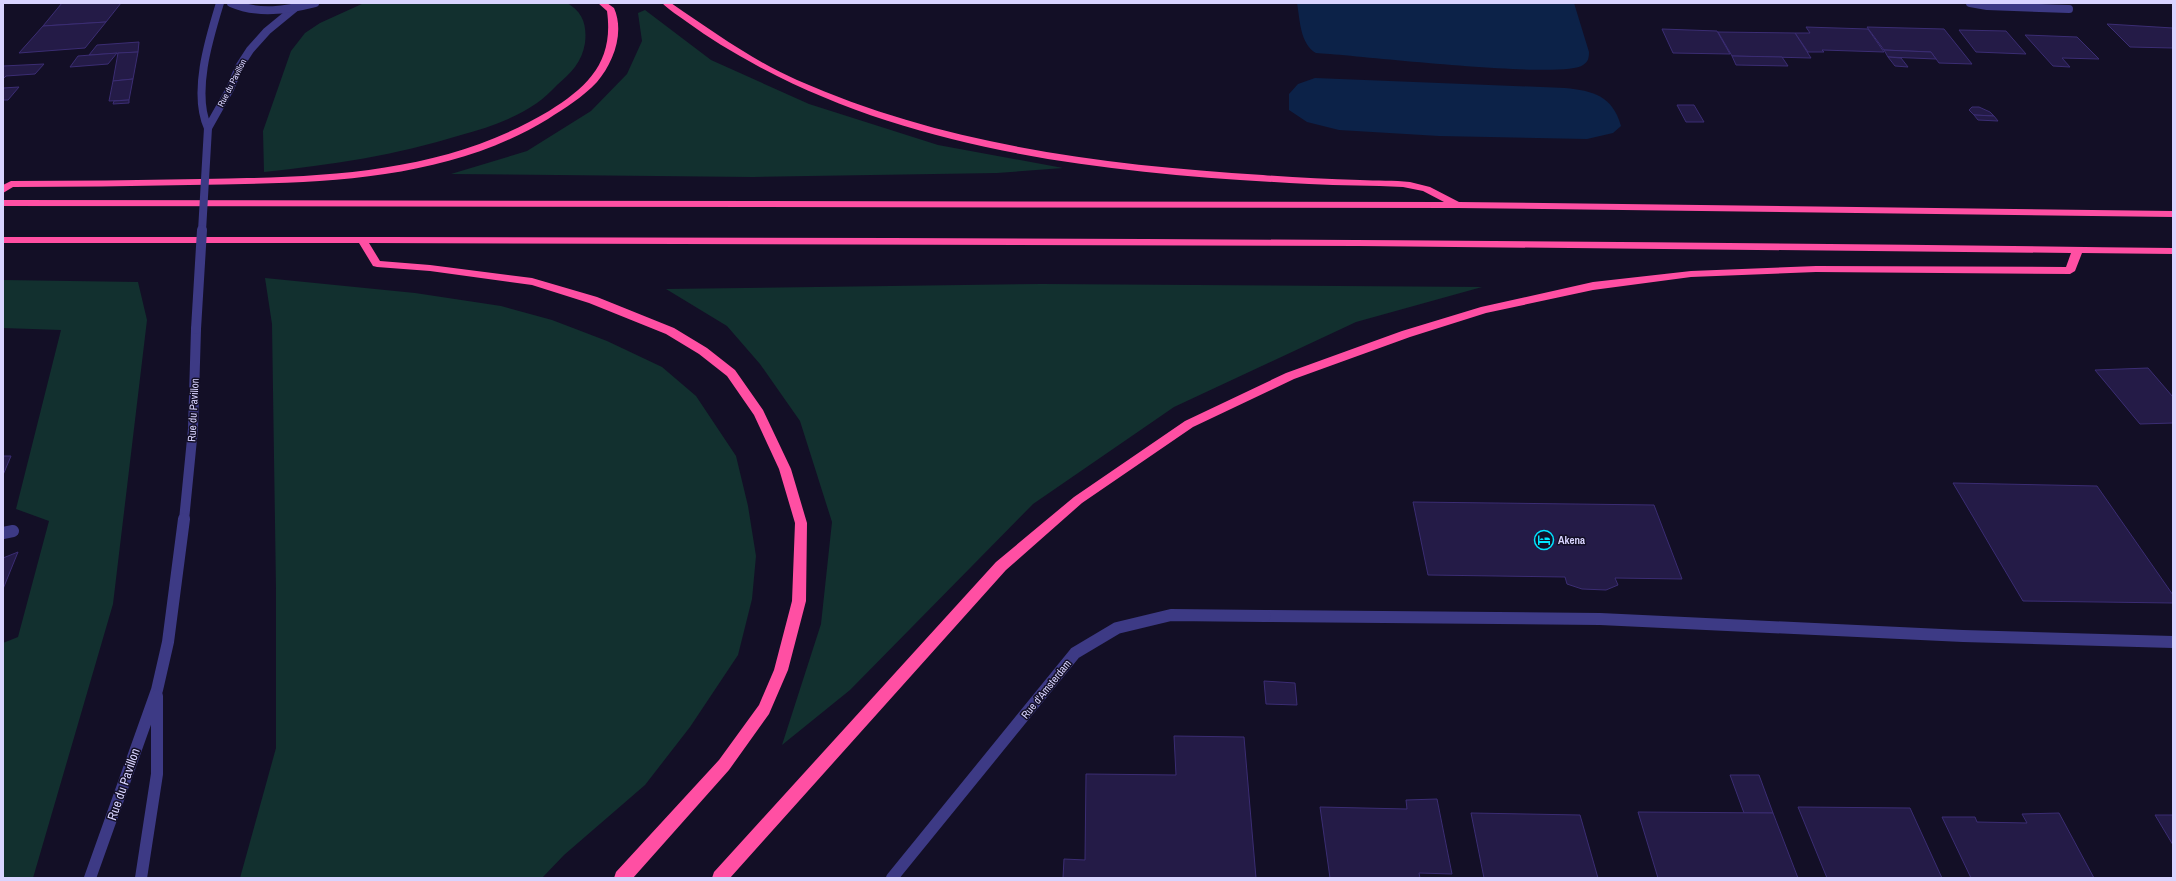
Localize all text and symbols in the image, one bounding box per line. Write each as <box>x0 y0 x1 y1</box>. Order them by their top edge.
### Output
street label: Rue du Pavillon <box>215 57 249 109</box>
street label: Rue du Pavillon <box>184 378 202 442</box>
hotel icon: Akena <box>1533 529 1555 551</box>
place label: Akena <box>1558 533 1585 547</box>
street label: Rue d'Amsterdam <box>1018 657 1074 721</box>
street label: Rue du Pavillon <box>103 746 144 823</box>

